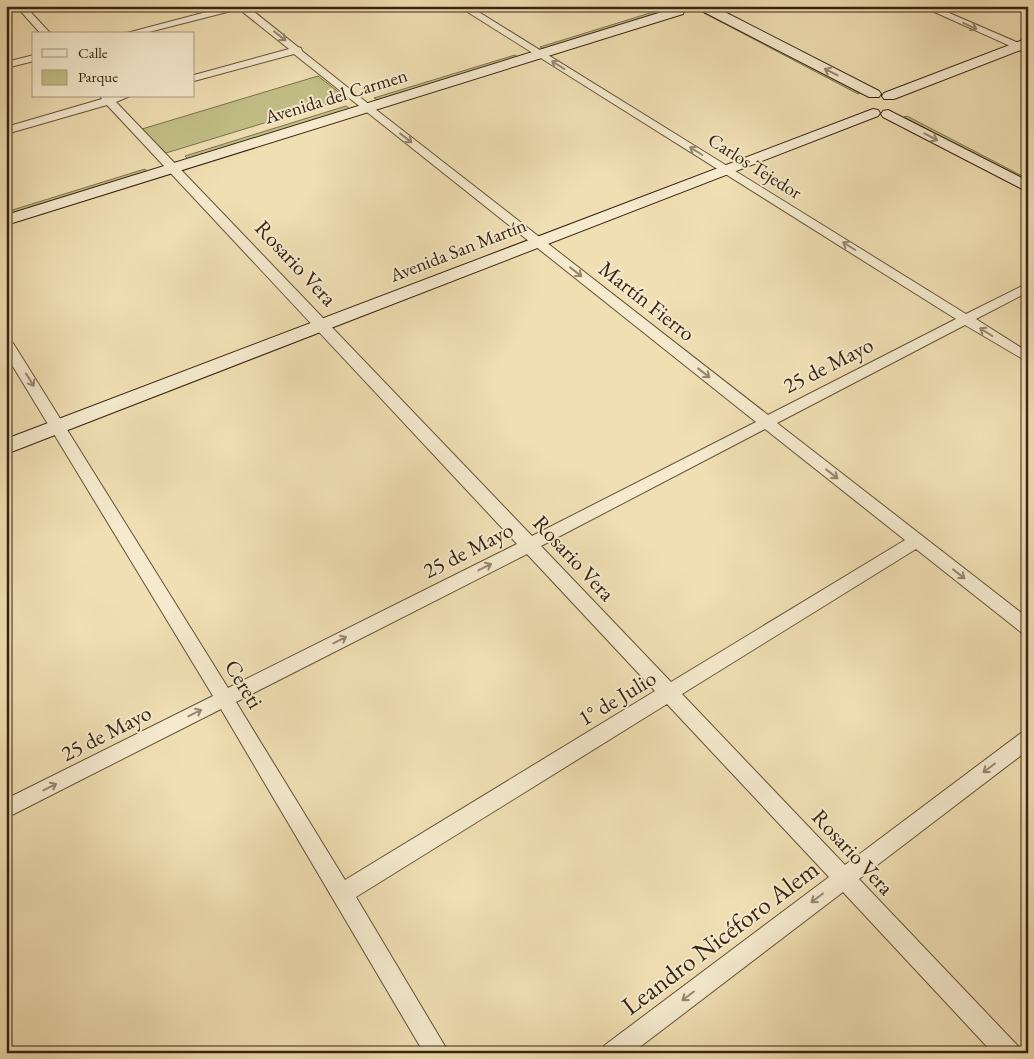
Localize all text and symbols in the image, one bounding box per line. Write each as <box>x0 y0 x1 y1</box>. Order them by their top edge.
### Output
one-way arrow <box>962 21 977 31</box>
one-way arrow <box>273 31 286 42</box>
legend <box>32 32 195 98</box>
text: Calle <box>78 43 108 62</box>
one-way arrow <box>551 60 565 70</box>
street label: Avenida del Carmen <box>261 62 410 130</box>
text: Parque <box>78 67 118 86</box>
one-way arrow <box>823 67 838 77</box>
street label: Carlos Tejedor <box>703 127 807 205</box>
one-way arrow <box>924 132 939 142</box>
one-way arrow <box>399 133 412 144</box>
one-way arrow <box>689 146 703 156</box>
street label: Avenida San Martín <box>385 212 530 288</box>
street label: Rosario Vera <box>249 214 344 312</box>
one-way arrow <box>842 241 856 251</box>
street label: Martín Fierro <box>593 254 701 348</box>
one-way arrow <box>570 267 583 278</box>
one-way arrow <box>980 327 994 337</box>
street label: 25 de Mayo <box>778 330 878 400</box>
one-way arrow <box>697 368 711 378</box>
one-way arrow <box>25 373 35 387</box>
one-way arrow <box>825 468 838 479</box>
street label: Rosario Vera <box>527 509 622 607</box>
street label: 25 de Mayo <box>418 515 518 585</box>
one-way arrow <box>477 562 492 571</box>
one-way arrow <box>953 568 966 579</box>
one-way arrow <box>332 635 347 645</box>
street label: Cereti <box>218 654 270 714</box>
street label: 1° de Julio <box>573 663 661 733</box>
street label: 25 de Mayo <box>56 698 156 768</box>
one-way arrow <box>187 708 202 718</box>
one-way arrow <box>983 763 996 774</box>
one-way arrow <box>42 782 57 791</box>
street label: Rosario Vera <box>806 803 901 901</box>
street label: Leandro Nicéforo Alem <box>615 852 825 1022</box>
one-way arrow <box>810 893 824 903</box>
one-way arrow <box>681 991 695 1001</box>

